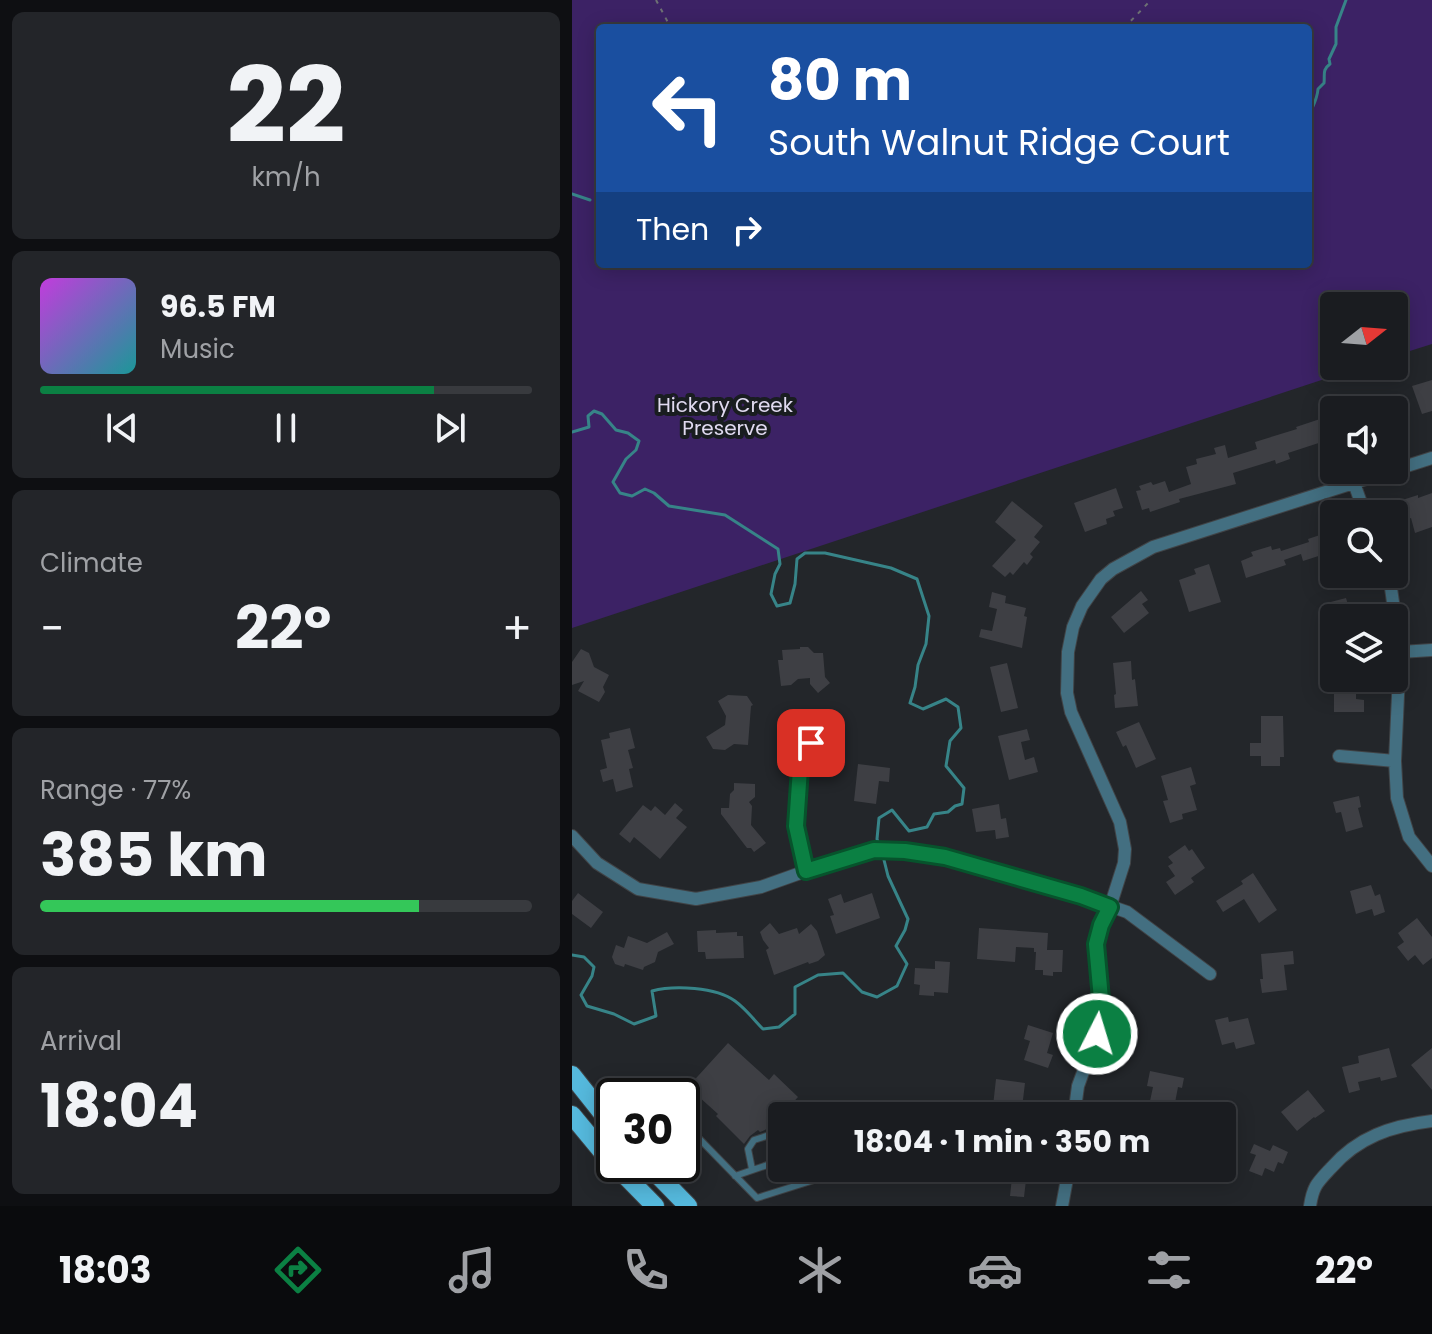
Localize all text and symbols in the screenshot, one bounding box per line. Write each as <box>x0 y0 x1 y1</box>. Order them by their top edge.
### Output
text: 22 <box>227 33 345 178</box>
text: 80 m <box>768 41 912 120</box>
icon: left <box>636 56 740 160</box>
text: South Walnut Ridge Court <box>768 117 1230 168</box>
text: km/h <box>251 159 321 195</box>
text: Then <box>636 208 709 251</box>
icon: right <box>725 208 769 252</box>
text: 96.5 FM <box>160 285 276 328</box>
north arrow <box>1320 292 1408 380</box>
map controls <box>1320 292 1408 692</box>
text: Music <box>160 331 235 367</box>
park label: Hickory Creek Preserve <box>657 391 794 442</box>
button: sound <box>1320 396 1408 484</box>
icon: previous <box>100 406 144 450</box>
icon: pause <box>264 406 308 450</box>
icon: next <box>428 406 472 450</box>
button: search <box>1320 500 1408 588</box>
text: Climate <box>40 545 143 581</box>
text: 22° <box>235 586 331 670</box>
text: − <box>40 598 64 659</box>
text: + <box>502 598 532 659</box>
button: layers <box>1320 604 1408 692</box>
pin <box>777 709 845 777</box>
icon: arrive <box>789 721 833 765</box>
text: Range · 77% <box>40 772 191 808</box>
text: 385 km <box>40 813 268 897</box>
position arrow <box>1055 992 1139 1076</box>
text: Arrival <box>40 1023 122 1059</box>
text: 18:04 <box>40 1064 198 1148</box>
speed limit sign: 30 <box>596 1078 700 1182</box>
text: 18:04 · 1 min · 350 m <box>854 1120 1150 1163</box>
icon: directions <box>270 1242 326 1298</box>
icon: music <box>444 1242 500 1298</box>
icon: phone <box>618 1242 674 1298</box>
icon: climate <box>792 1242 848 1298</box>
icon: car <box>967 1242 1023 1298</box>
icon: filters <box>1141 1242 1197 1298</box>
text: 18:03 <box>59 1245 151 1296</box>
text: 22° <box>1315 1245 1373 1296</box>

